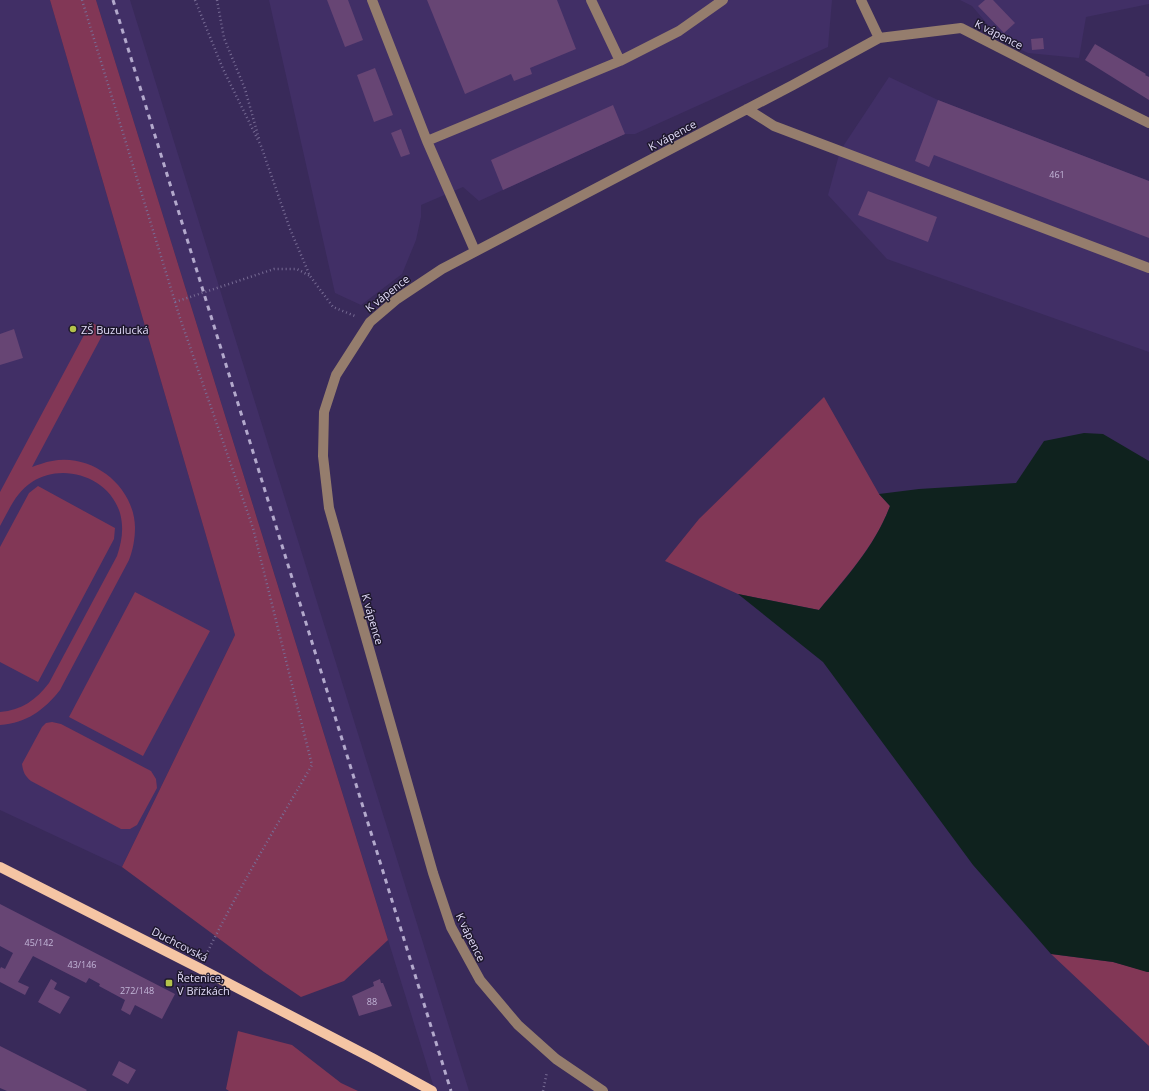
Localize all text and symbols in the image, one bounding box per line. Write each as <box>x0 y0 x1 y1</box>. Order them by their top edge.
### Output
street label: K vápence <box>972 15 1026 53</box>
street label: K vápence <box>645 116 699 154</box>
house number: 461 <box>1049 168 1065 181</box>
street label: K vápence <box>362 271 412 315</box>
place label: ZŠ Buzulucká <box>81 322 149 337</box>
marker: ZŠ Buzulucká <box>68 324 78 334</box>
street label: K vápence <box>359 592 387 646</box>
street label: K vápence <box>453 910 489 964</box>
street label: Duchcovská <box>149 923 211 965</box>
house number: 45/142 <box>24 936 54 949</box>
house number: 43/146 <box>67 958 97 971</box>
place label: Řetenice, V Břízkách <box>177 970 230 998</box>
marker: Řetenice, V Břízkách <box>164 978 174 988</box>
house number: 272/148 <box>120 984 154 997</box>
house number: 88 <box>367 995 377 1008</box>

